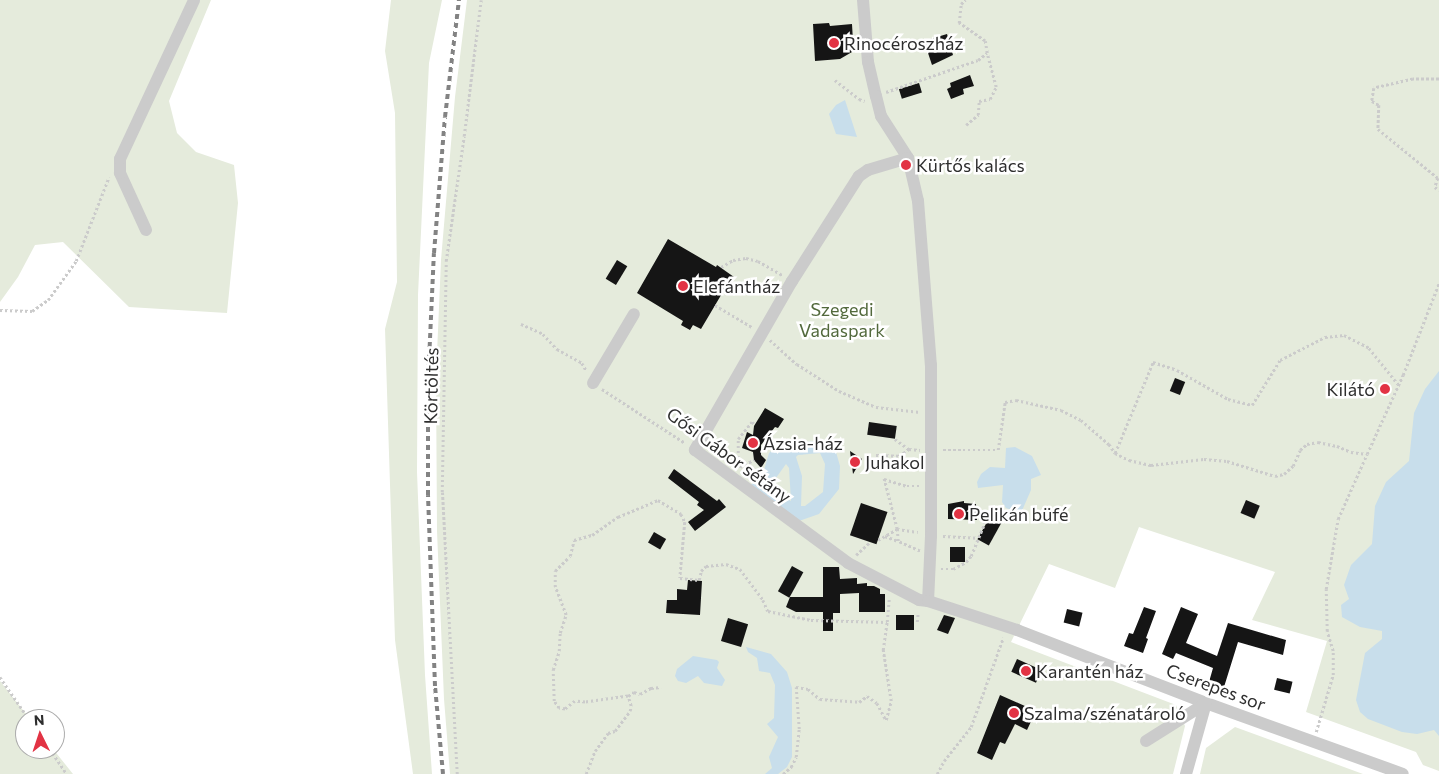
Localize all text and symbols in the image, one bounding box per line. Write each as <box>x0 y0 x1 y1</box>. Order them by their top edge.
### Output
place label: Rinocéroszház <box>844 32 963 54</box>
marker: Rinocéroszház <box>828 37 840 49</box>
place label: Kürtős kalács <box>916 154 1025 176</box>
marker: Kürtős kalács <box>900 159 912 171</box>
place label: Elefántház <box>693 275 780 297</box>
marker: Elefántház <box>677 280 689 292</box>
park label: Szegedi Vadaspark <box>799 299 885 342</box>
street label: Körtöltés <box>420 347 442 425</box>
place label: Kilátó <box>1326 378 1375 400</box>
marker: Kilátó <box>1379 383 1391 395</box>
street label: Gősi Gábor sétány <box>663 403 795 507</box>
place label: Ázsia-ház <box>763 432 843 454</box>
marker: Ázsia-ház <box>747 437 759 449</box>
place label: Juhakol <box>865 451 925 473</box>
marker: Juhakol <box>849 456 861 468</box>
place label: Pelikán büfé <box>969 503 1068 525</box>
marker: Pelikán büfé <box>953 508 965 520</box>
street label: Cserepes sor <box>1163 659 1269 715</box>
place label: Karantén ház <box>1036 660 1143 682</box>
marker: Karantén ház <box>1020 665 1032 677</box>
place label: Szalma/szénatároló <box>1024 702 1186 724</box>
marker: Szalma/szénatároló <box>1008 707 1020 719</box>
north arrow <box>15 709 65 759</box>
text: N <box>33 711 45 728</box>

